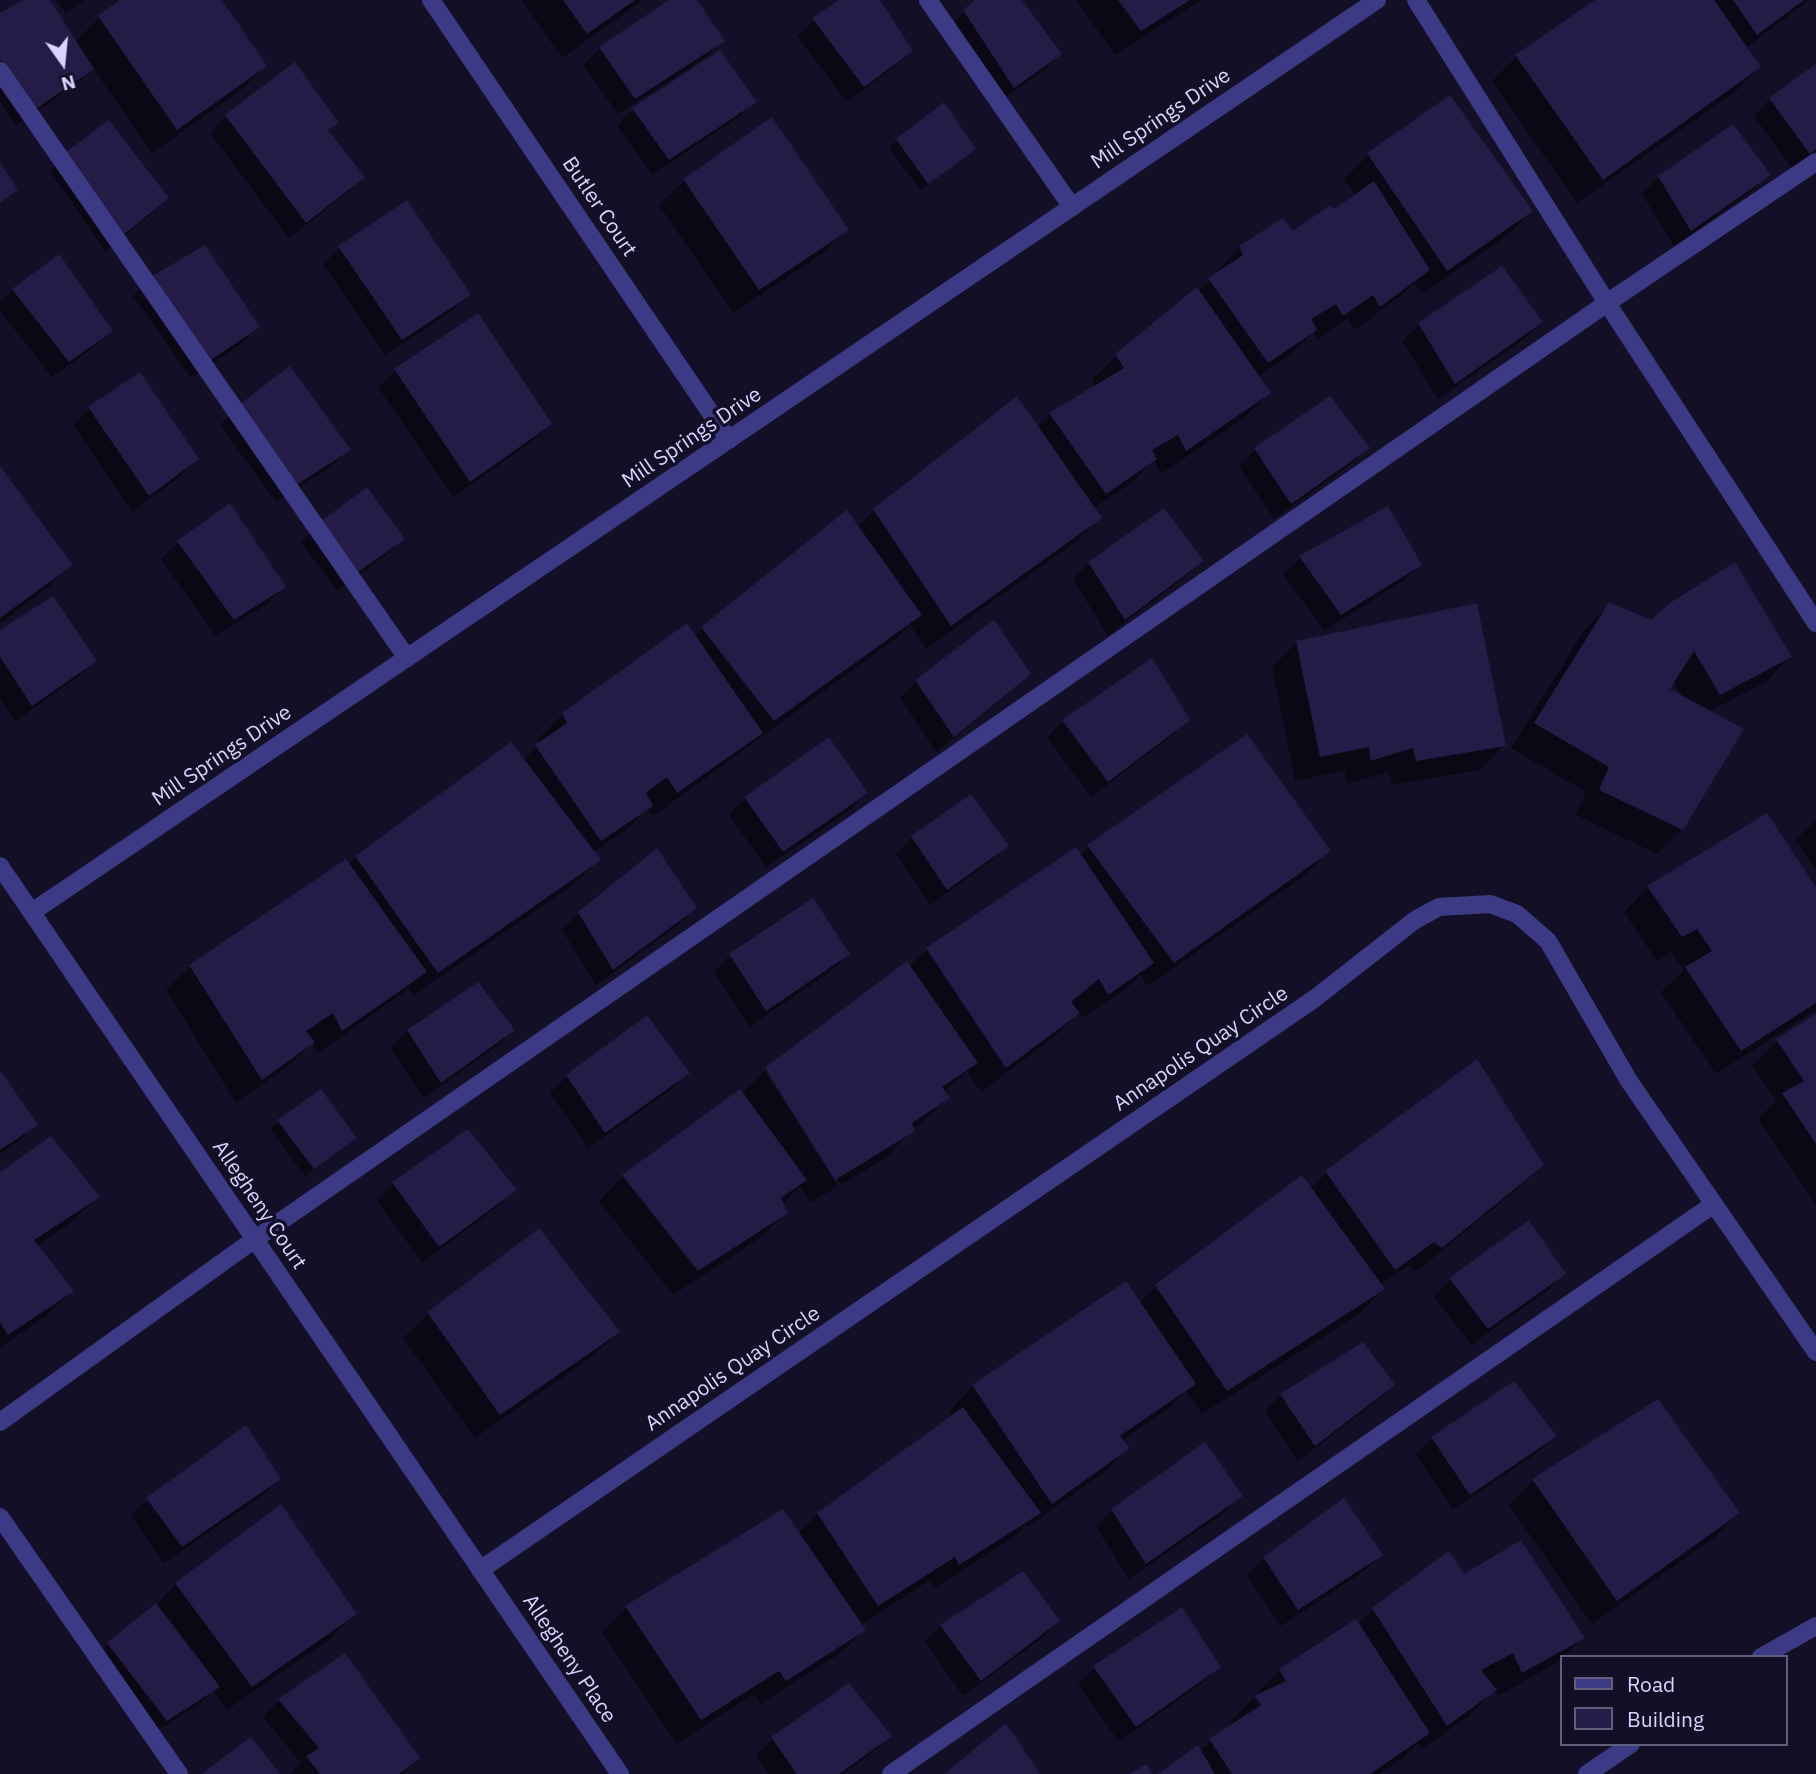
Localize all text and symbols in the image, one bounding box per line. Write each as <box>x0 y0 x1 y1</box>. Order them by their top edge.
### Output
north arrow <box>28 28 98 98</box>
street label: Mill Springs Drive <box>1086 63 1236 175</box>
text: N <box>59 70 78 97</box>
street label: Butler Court <box>556 152 642 262</box>
street label: Mill Springs Drive <box>617 382 767 494</box>
street label: Mill Springs Drive <box>147 700 297 812</box>
street label: Annapolis Quay Circle <box>1109 981 1293 1117</box>
street label: Allegheny Court <box>207 1136 311 1274</box>
street label: Annapolis Quay Circle <box>641 1301 825 1437</box>
street label: Allegheny Place <box>517 1590 621 1728</box>
legend <box>1560 1655 1788 1746</box>
text: Road <box>1627 1670 1675 1698</box>
text: Building <box>1627 1705 1704 1733</box>

